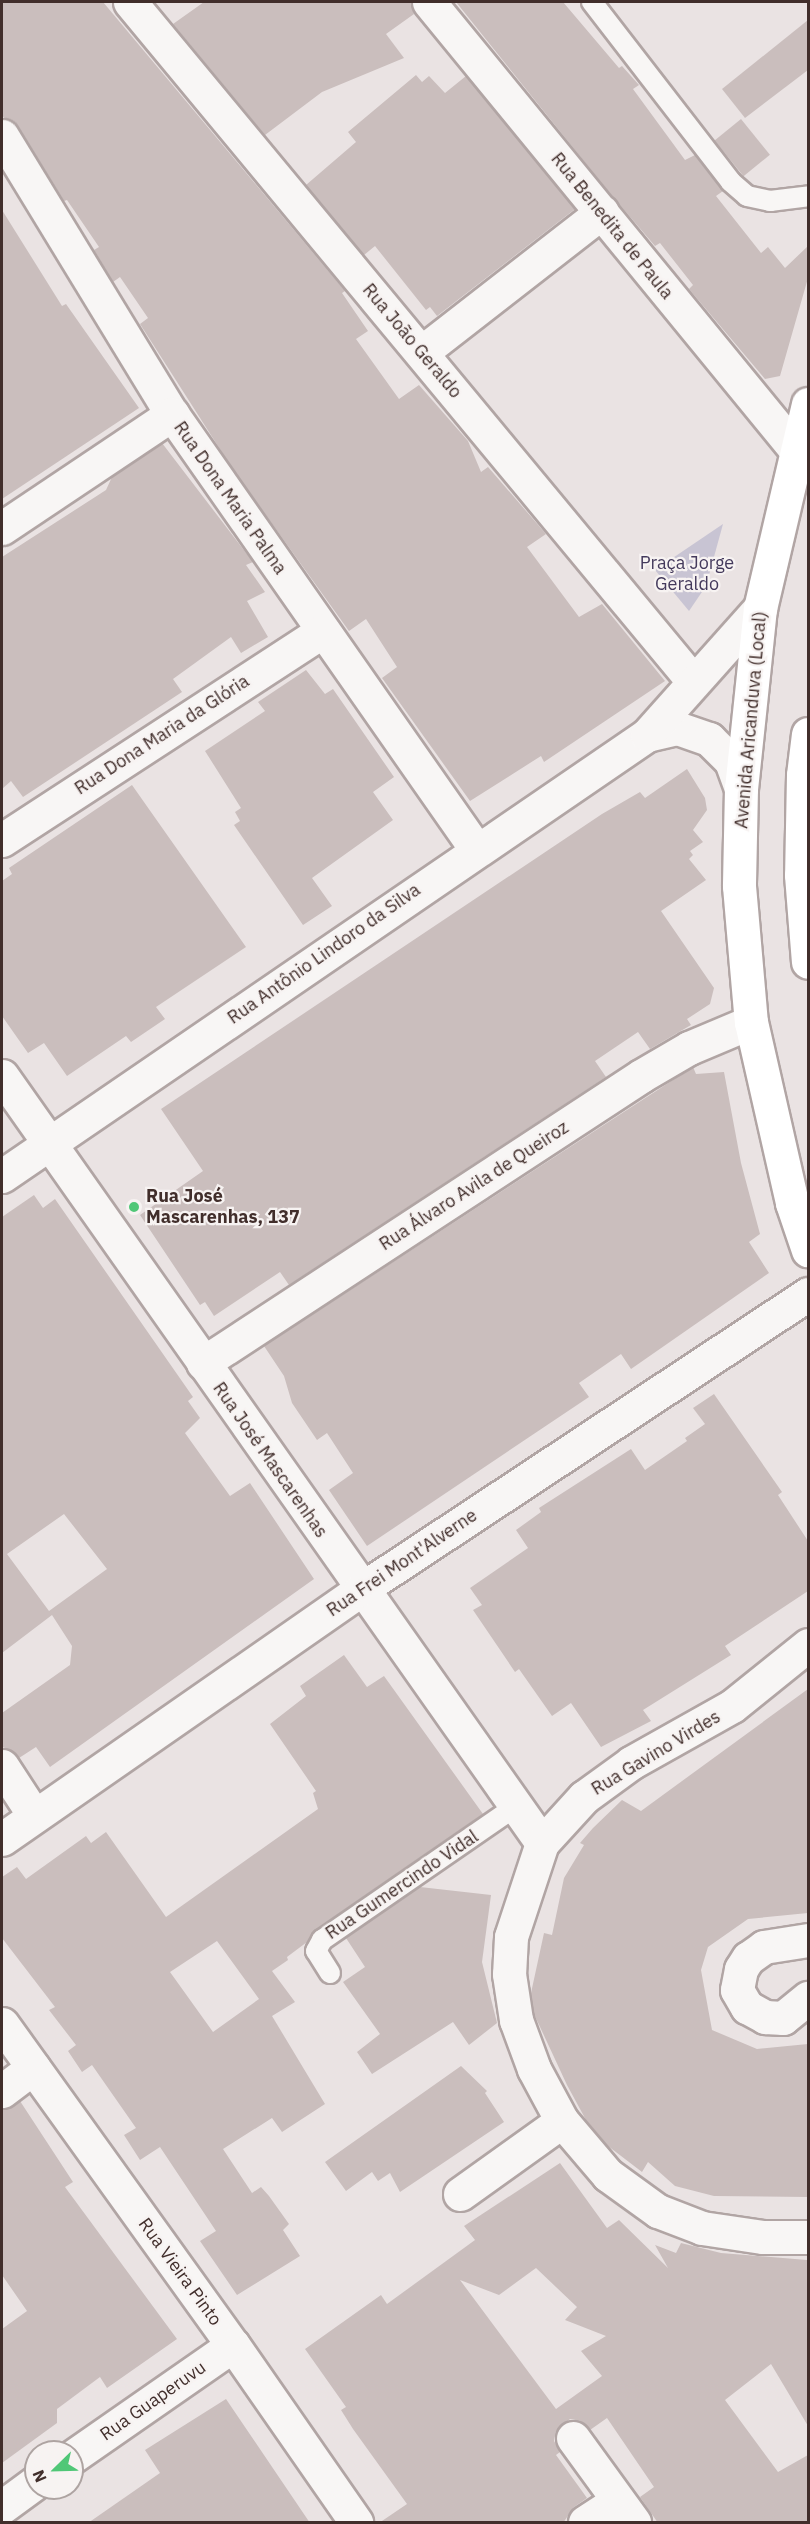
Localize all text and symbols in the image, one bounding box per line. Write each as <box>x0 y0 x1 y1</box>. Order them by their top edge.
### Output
street label: Rua Benedita de Paula <box>546 148 678 304</box>
street label: Rua João Geraldo <box>358 279 466 403</box>
street label: Rua Dona Maria Palma <box>169 417 291 579</box>
park label: Praça Jorge Geraldo <box>640 553 734 596</box>
street label: Avenida Aricanduva (Local) <box>731 610 771 830</box>
street label: Rua Dona Maria da Glória <box>71 671 253 799</box>
street label: Rua Antônio Lindoro da Silva <box>224 879 424 1029</box>
street label: Rua Álvaro Avila de Queiroz <box>375 1117 573 1255</box>
place label: Rua José Mascarenhas, 137 <box>146 1186 300 1228</box>
marker: Rua José Mascarenhas, 137 <box>127 1200 141 1214</box>
street label: Rua José Mascarenhas <box>208 1378 332 1542</box>
street label: Rua Frei Mont'Alverne <box>323 1505 481 1621</box>
street label: Rua Gavino Virdes <box>588 1706 724 1800</box>
street label: Rua Gumercindo Vidal <box>322 1826 482 1944</box>
street label: Rua Vieira Pinto <box>134 2214 226 2330</box>
street label: Rua Guaperuvu <box>96 2357 210 2445</box>
north arrow <box>24 2440 84 2500</box>
text: N <box>28 2467 51 2485</box>

